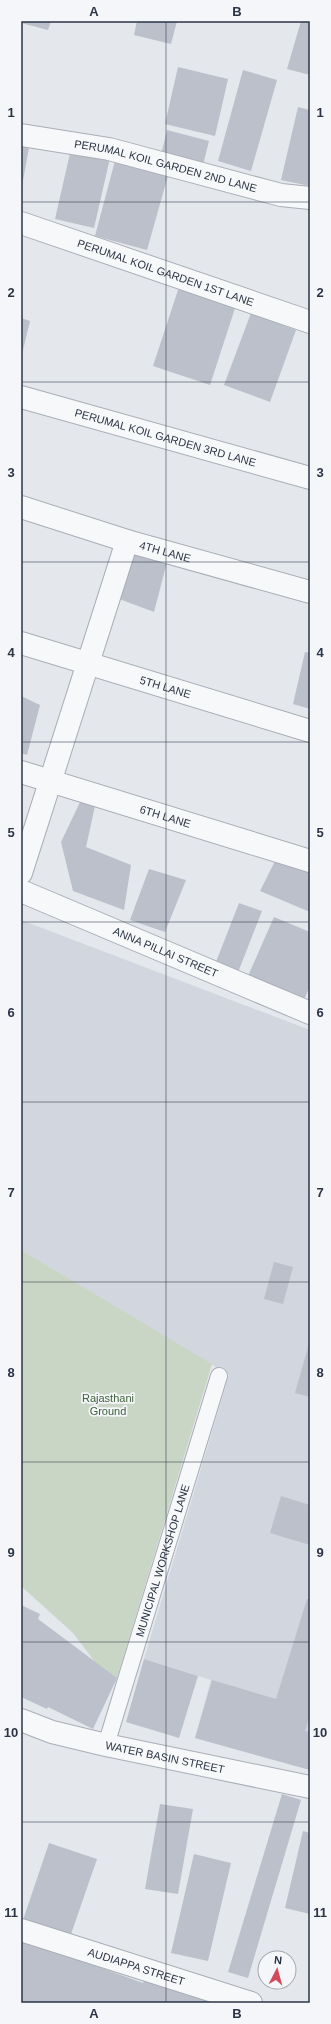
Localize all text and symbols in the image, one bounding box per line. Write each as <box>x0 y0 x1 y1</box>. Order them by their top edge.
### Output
text: A <box>89 4 99 19</box>
text: B <box>232 4 242 19</box>
text: 1 <box>7 105 15 120</box>
text: 1 <box>316 105 324 120</box>
street label: PERUMAL KOIL GARDEN 2ND LANE <box>74 138 258 194</box>
street label: PERUMAL KOIL GARDEN 1ST LANE <box>76 237 255 308</box>
text: 2 <box>7 285 15 300</box>
text: 2 <box>316 285 324 300</box>
street label: PERUMAL KOIL GARDEN 3RD LANE <box>73 406 257 469</box>
text: 3 <box>7 465 15 480</box>
text: 3 <box>316 465 324 480</box>
street label: 4TH LANE <box>138 539 192 564</box>
text: 4 <box>7 645 15 660</box>
text: 4 <box>316 645 324 660</box>
street label: 5TH LANE <box>139 674 192 700</box>
street label: 6TH LANE <box>138 803 192 830</box>
text: 5 <box>7 825 15 840</box>
text: 5 <box>316 825 324 840</box>
street label: ANNA PILLAI STREET <box>111 925 220 980</box>
text: 6 <box>7 1005 15 1020</box>
text: 6 <box>316 1005 324 1020</box>
text: 7 <box>7 1185 15 1200</box>
text: 7 <box>316 1185 324 1200</box>
text: 8 <box>7 1365 15 1380</box>
text: 8 <box>316 1365 324 1380</box>
park label: Rajasthani Ground <box>82 1392 134 1417</box>
street label: MUNICIPAL WORKSHOP LANE <box>134 1483 192 1638</box>
text: 9 <box>7 1545 15 1560</box>
text: 9 <box>316 1545 324 1560</box>
text: 10 <box>4 1725 18 1740</box>
text: 10 <box>313 1725 327 1740</box>
street label: WATER BASIN STREET <box>104 1739 226 1775</box>
text: 11 <box>4 1905 18 1920</box>
text: 11 <box>313 1905 327 1920</box>
street label: AUDIAPPA STREET <box>86 1946 186 1988</box>
north arrow <box>257 1950 297 1990</box>
text: N <box>273 1954 283 1966</box>
text: A <box>89 2006 99 2021</box>
text: B <box>232 2006 242 2021</box>

